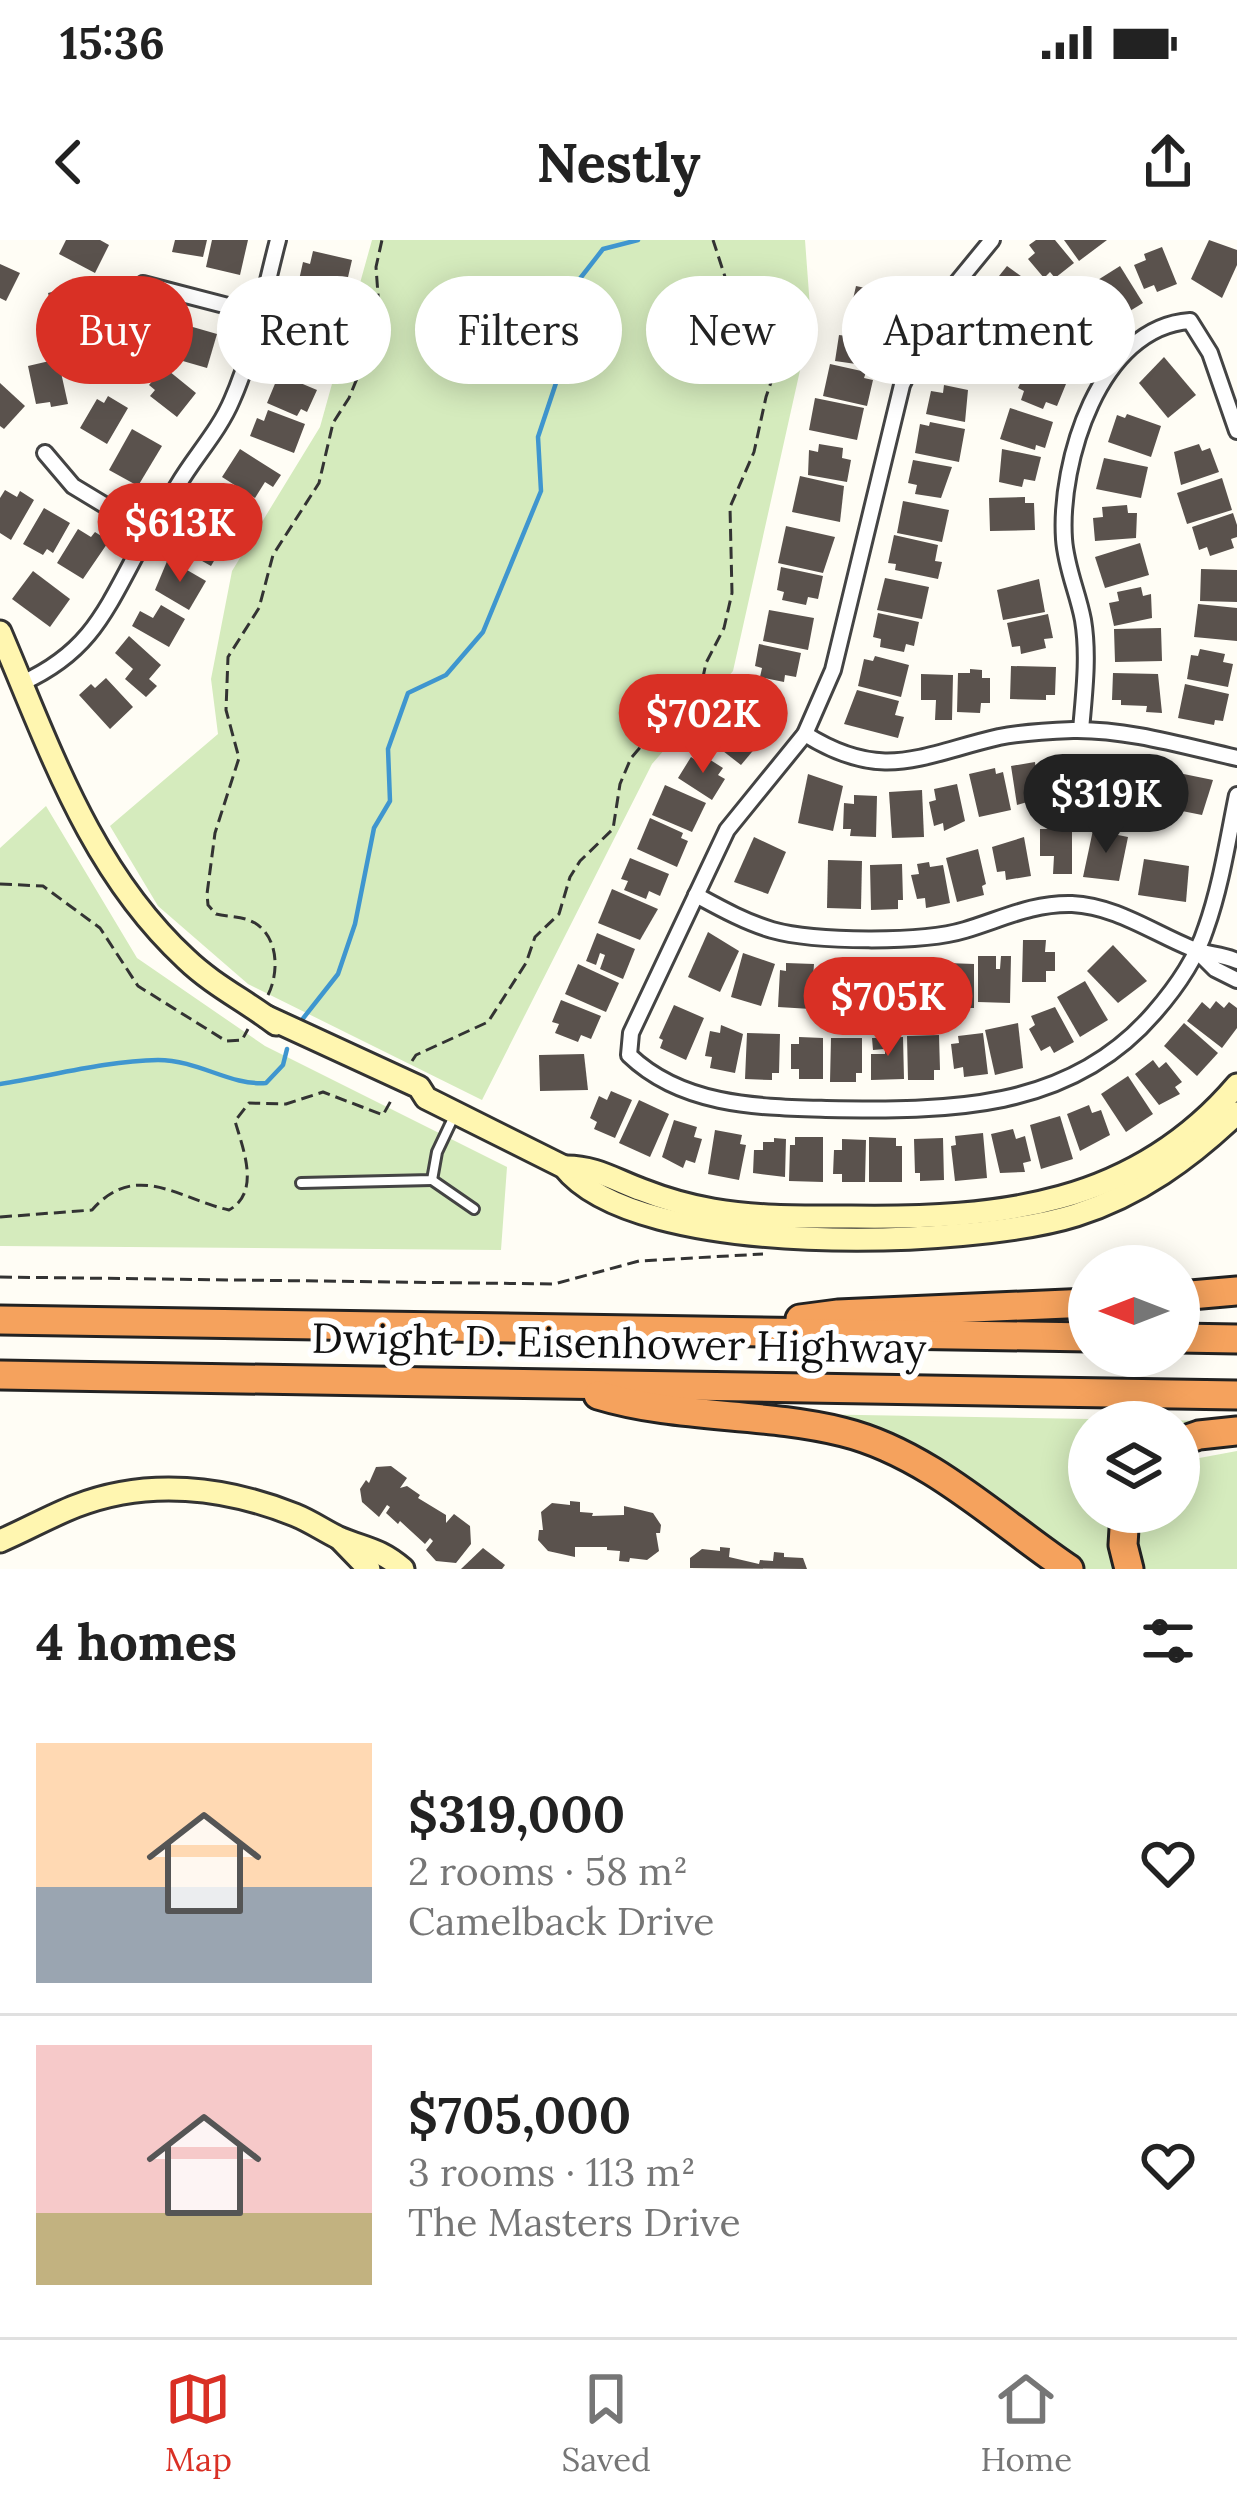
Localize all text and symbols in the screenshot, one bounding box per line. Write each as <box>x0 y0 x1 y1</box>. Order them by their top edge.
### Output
text: 15:36 <box>60 14 165 71</box>
text: Nestly <box>536 128 701 197</box>
icon: back <box>36 129 102 195</box>
icon: share <box>1135 129 1201 195</box>
chip: Buy <box>36 276 193 384</box>
chip: Rent <box>217 276 391 384</box>
chip: Filters <box>415 276 622 384</box>
chip: New <box>646 276 818 384</box>
chip: Apartment <box>842 276 1135 384</box>
pin: $613K <box>96 483 264 585</box>
text: $613K <box>125 497 235 547</box>
pin: $702K <box>619 674 787 776</box>
text: $702K <box>646 688 760 738</box>
pin: $319K <box>1022 754 1190 856</box>
text: $319K <box>1051 768 1161 818</box>
pin: $705K <box>804 957 972 1059</box>
text: $705K <box>831 971 945 1021</box>
north arrow <box>1068 1245 1200 1377</box>
map controls <box>1068 1245 1200 1533</box>
street label: Dwight D. Eisenhower Highway <box>311 1311 928 1375</box>
button: layers <box>1068 1401 1200 1533</box>
icon: filters <box>1135 1608 1201 1674</box>
text: 4 homes <box>36 1609 237 1674</box>
text: $319,000 <box>408 1781 625 1846</box>
icon: home <box>132 1791 276 1935</box>
icon: heart <box>1135 1830 1201 1896</box>
text: 2 rooms · 58 m² <box>408 1846 688 1896</box>
text: Camelback Drive <box>408 1896 714 1946</box>
text: $705,000 <box>408 2082 631 2147</box>
icon: home <box>132 2093 276 2237</box>
icon: heart <box>1135 2132 1201 2198</box>
text: 3 rooms · 113 m² <box>408 2147 696 2197</box>
text: The Masters Drive <box>408 2197 741 2247</box>
tab: Map <box>165 2366 232 2480</box>
tab: Saved <box>561 2366 651 2480</box>
tab: Home <box>980 2366 1072 2480</box>

